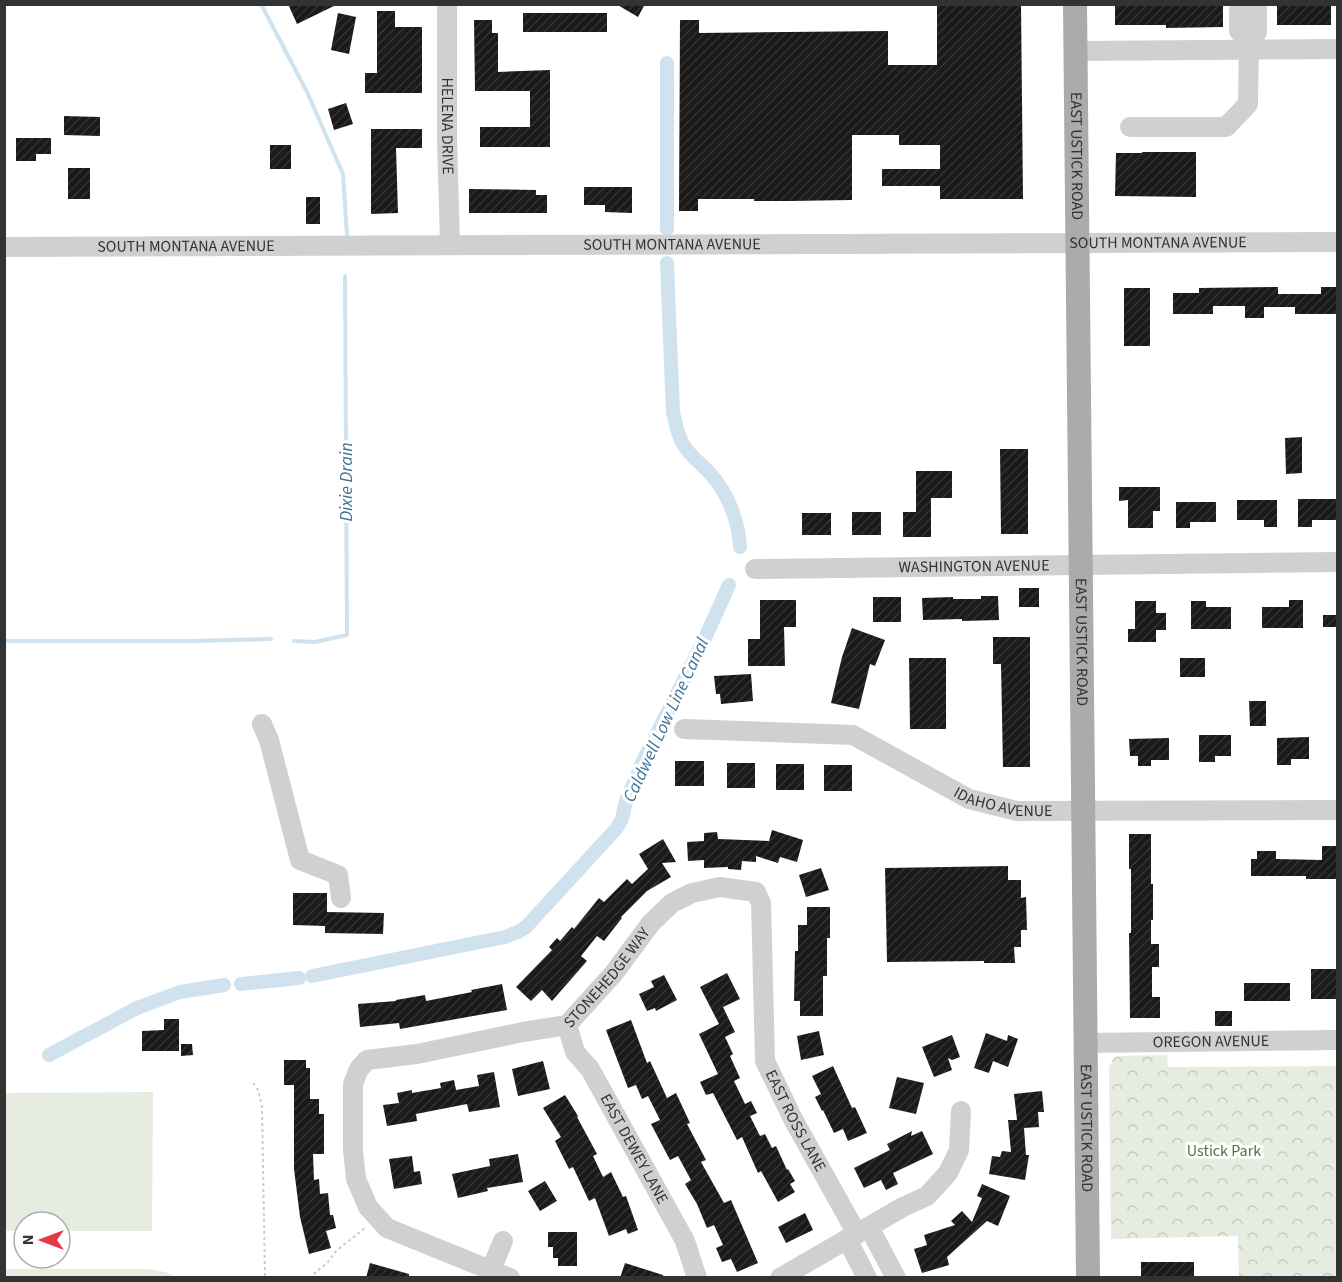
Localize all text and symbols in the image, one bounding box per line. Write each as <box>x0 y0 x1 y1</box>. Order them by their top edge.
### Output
street label: HELENA DRIVE <box>436 77 459 175</box>
street label: EAST USTICK ROAD <box>1065 92 1088 220</box>
street label: SOUTH MONTANA AVENUE <box>1069 231 1247 254</box>
street label: SOUTH MONTANA AVENUE <box>583 233 761 256</box>
street label: SOUTH MONTANA AVENUE <box>97 235 275 258</box>
water label: Dixie Drain <box>334 442 359 522</box>
street label: WASHINGTON AVENUE <box>898 554 1050 578</box>
street label: EAST USTICK ROAD <box>1070 578 1093 706</box>
water label: Caldwell Low Line Canal <box>617 633 715 806</box>
street label: IDAHO AVENUE <box>950 782 1053 822</box>
street label: STONEHEDGE WAY <box>559 923 655 1033</box>
street label: OREGON AVENUE <box>1153 1030 1269 1053</box>
street label: EAST USTICK ROAD <box>1075 1064 1098 1192</box>
street label: EAST ROSS LANE <box>760 1066 831 1176</box>
street label: EAST DEWEY LANE <box>595 1090 673 1208</box>
park label: Ustick Park <box>1187 1140 1261 1162</box>
north arrow <box>12 1210 72 1270</box>
text: N <box>17 1235 39 1245</box>

